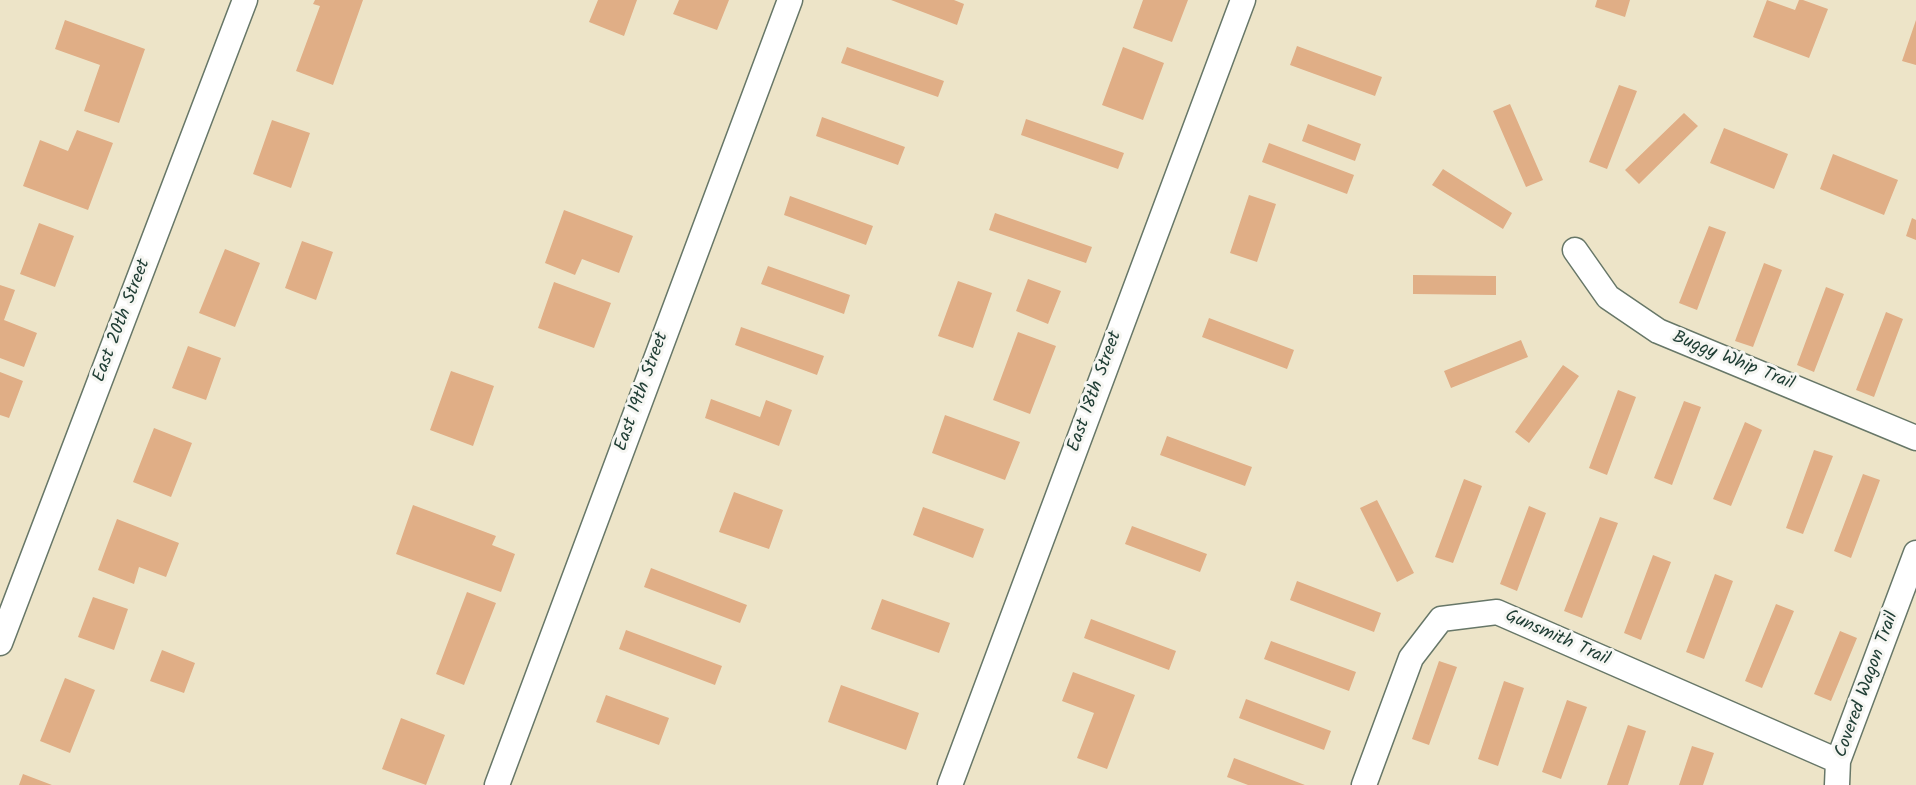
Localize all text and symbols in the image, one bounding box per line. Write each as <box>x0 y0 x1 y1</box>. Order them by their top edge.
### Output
street label: East 20th Street <box>90 257 156 385</box>
street label: Buggy Whip Trail <box>1669 328 1797 396</box>
street label: East 18th Street <box>1064 329 1128 455</box>
street label: East 19th Street <box>612 330 674 454</box>
street label: Gunsmith Trail <box>1501 606 1613 672</box>
street label: Covered Wagon Trail <box>1832 609 1904 761</box>

